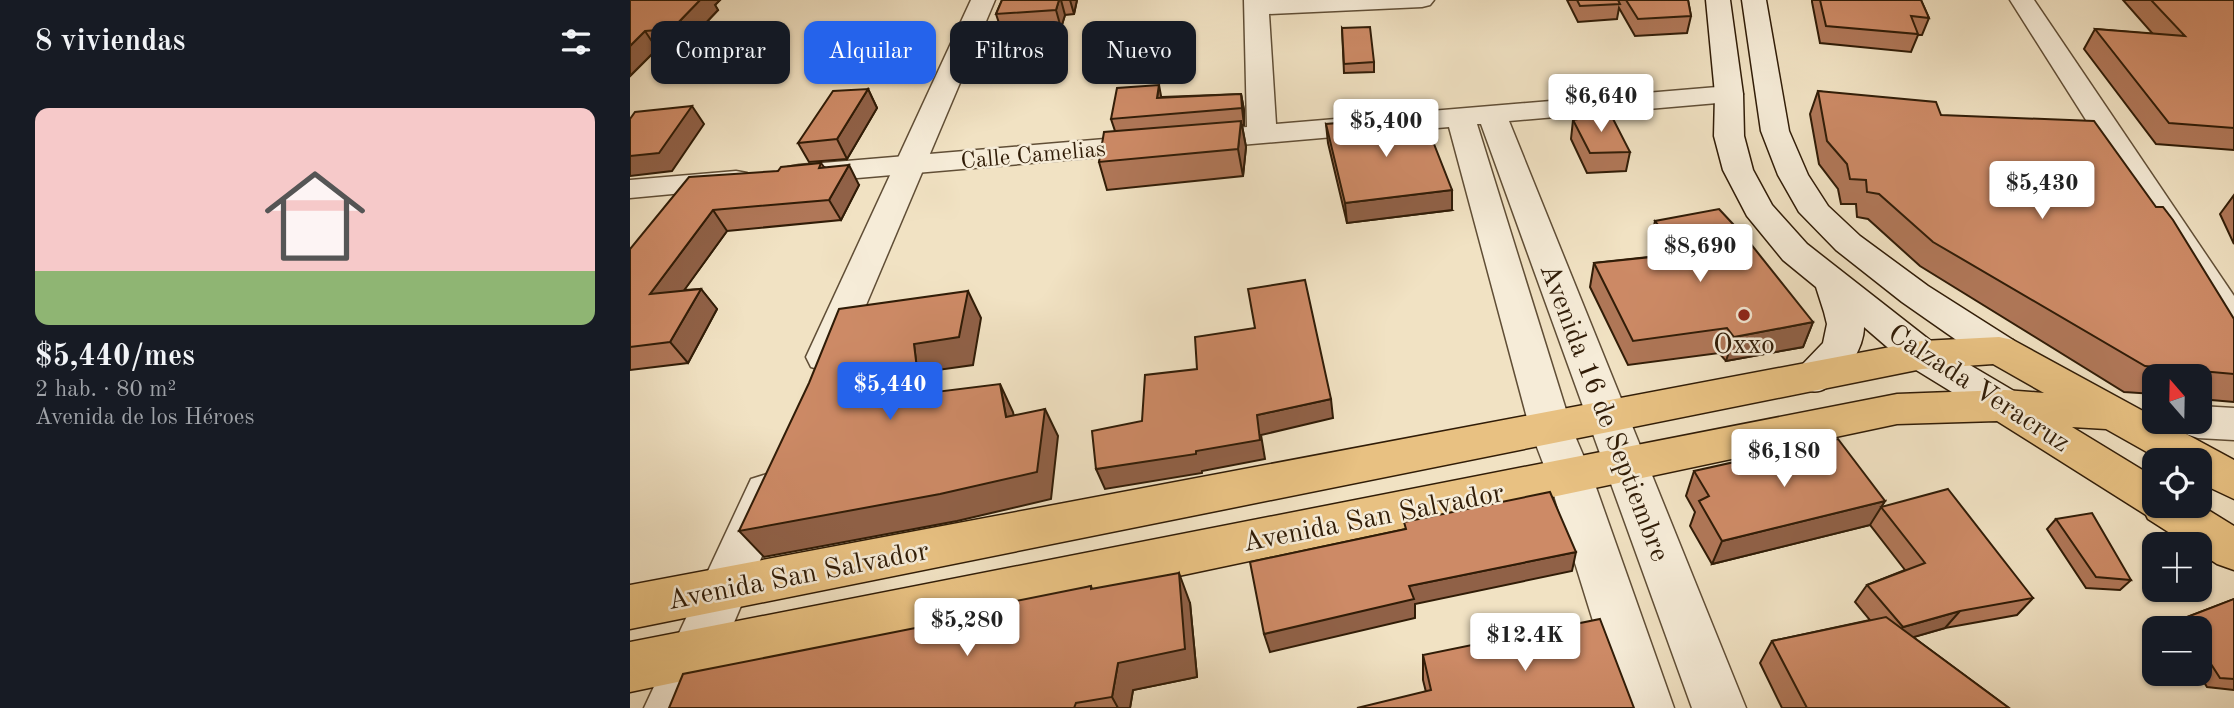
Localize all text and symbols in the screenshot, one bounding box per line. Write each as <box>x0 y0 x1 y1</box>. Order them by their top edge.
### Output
chip: Comprar <box>651 21 790 84</box>
chip: Alquilar <box>804 21 936 84</box>
chip: Filtros <box>950 21 1068 84</box>
chip: Nuevo <box>1082 21 1196 84</box>
icon: filters <box>557 23 595 61</box>
text: 8 viviendas <box>35 27 185 57</box>
pin: $6,640 <box>1544 74 1658 134</box>
text: $6,640 <box>1564 85 1638 108</box>
pin: $5,400 <box>1329 100 1443 159</box>
text: $5,400 <box>1349 110 1423 133</box>
street label: Calle Camelias <box>960 138 1107 173</box>
icon: home <box>252 153 378 279</box>
pin: $5,430 <box>1985 162 2099 221</box>
text: $5,430 <box>2005 172 2079 195</box>
pin: $8,690 <box>1643 224 1757 284</box>
text: $8,690 <box>1663 235 1737 258</box>
street label: Avenida 16 de Septiembre <box>1533 260 1673 566</box>
marker: Oxxo <box>1736 307 1752 323</box>
street label: Calzada Veracruz <box>1882 320 2074 459</box>
place label: Oxxo <box>1713 332 1775 360</box>
text: $5,440/mes <box>35 342 195 372</box>
pin: $5,440 <box>833 362 947 422</box>
north arrow <box>2142 364 2212 434</box>
map controls <box>2142 364 2212 686</box>
text: $5,440 <box>853 373 927 396</box>
text: 2 hab. · 80 m² <box>35 378 176 401</box>
text: Avenida de los Héroes <box>35 406 254 429</box>
pin: $6,180 <box>1727 430 1841 489</box>
text: $6,180 <box>1747 440 1821 463</box>
button: locate <box>2142 448 2212 518</box>
street label: Avenida San Salvador <box>1241 480 1507 558</box>
button: + <box>2142 532 2212 602</box>
street label: Avenida San Salvador <box>666 538 932 616</box>
pin: $5,280 <box>910 598 1024 658</box>
text: $5,280 <box>930 609 1004 632</box>
pin: $12.4K <box>1468 614 1582 673</box>
button: − <box>2142 616 2212 686</box>
text: $12.4K <box>1486 624 1564 647</box>

